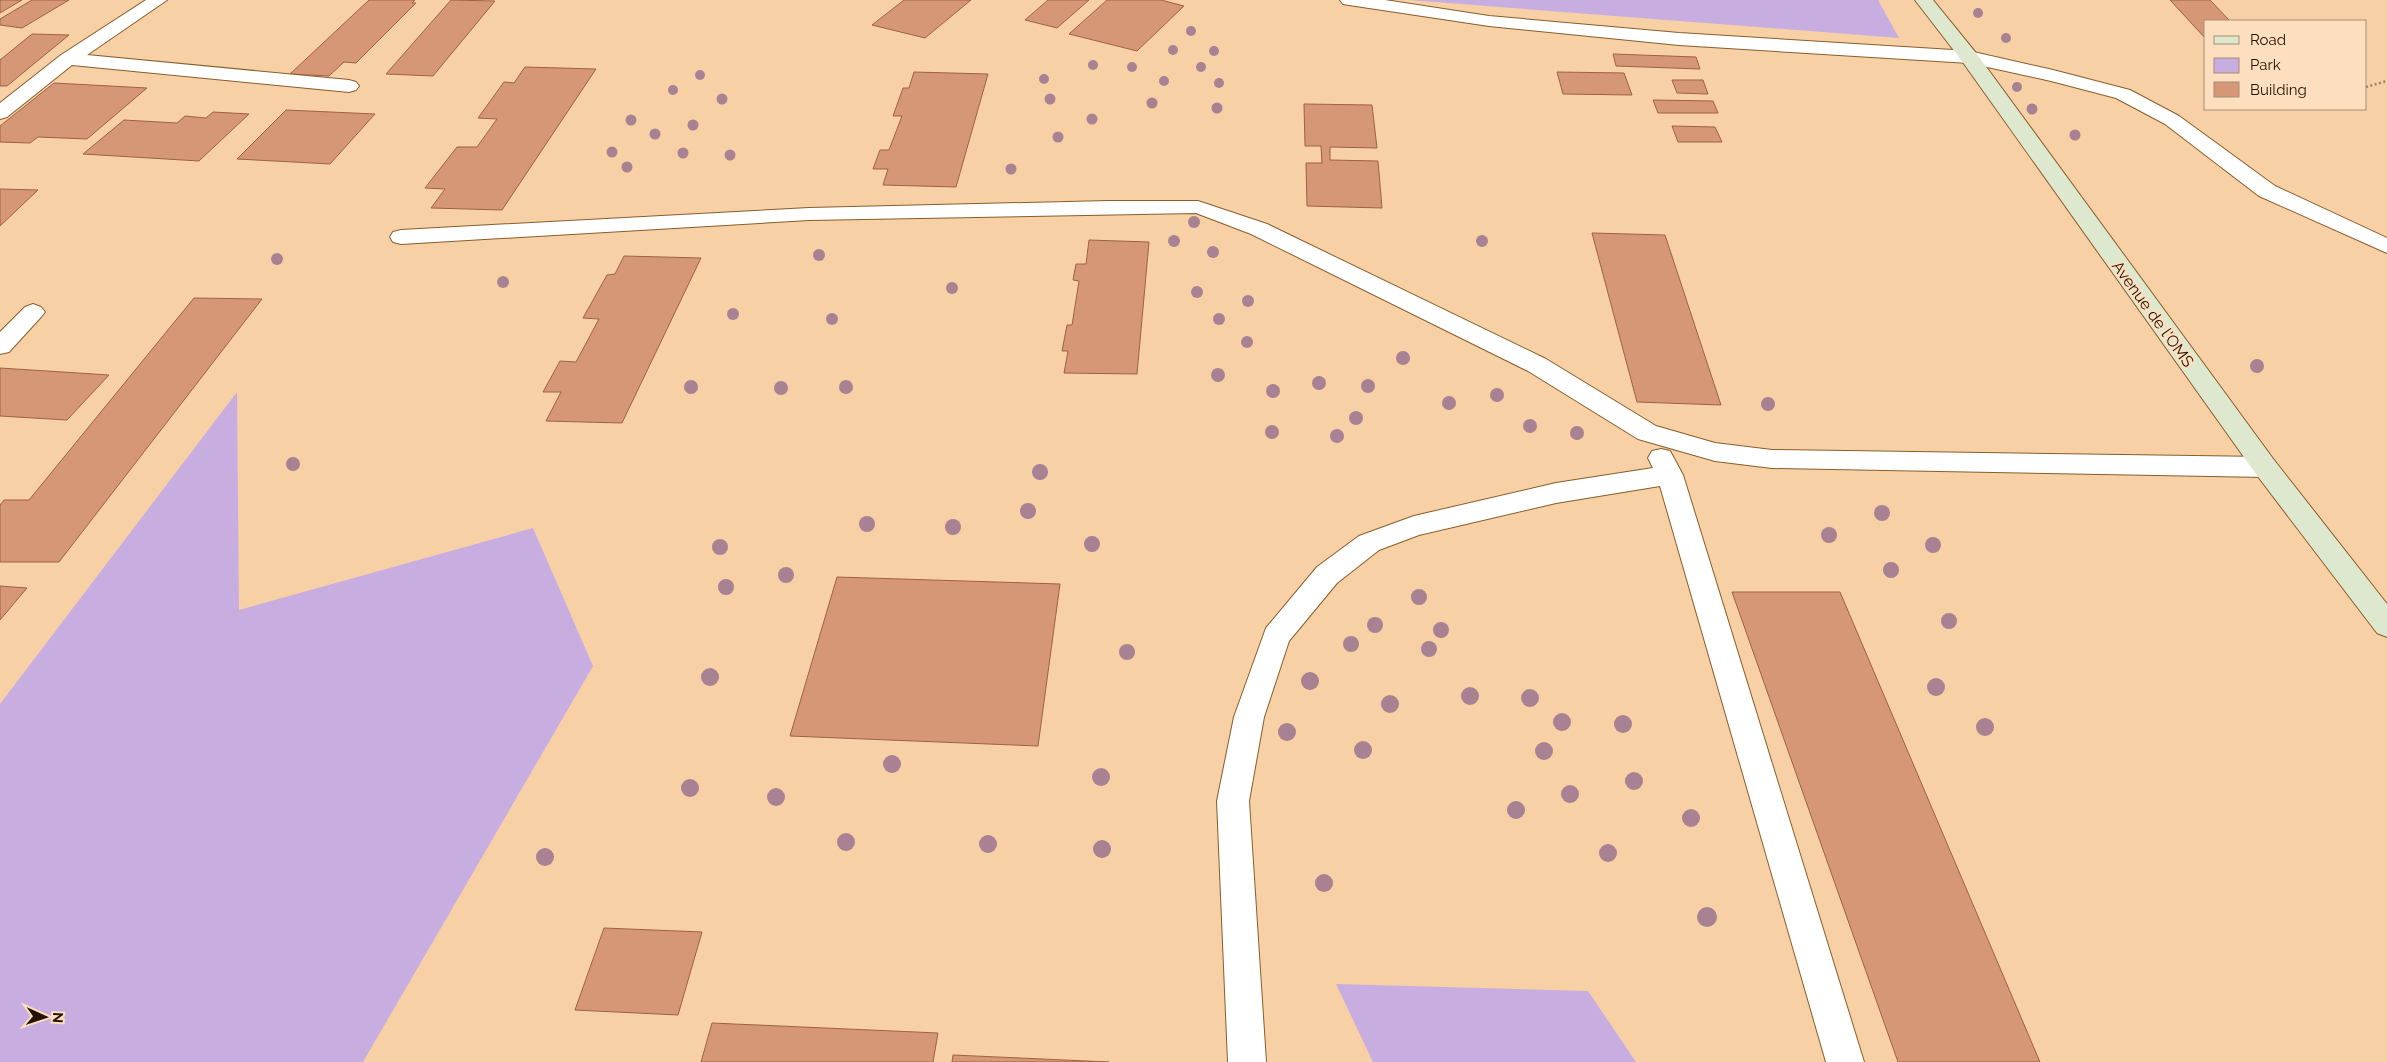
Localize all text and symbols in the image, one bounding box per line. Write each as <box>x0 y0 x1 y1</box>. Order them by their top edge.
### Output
legend <box>2204 20 2367 110</box>
text: Road <box>2250 31 2286 49</box>
text: Park <box>2250 56 2281 74</box>
text: Building <box>2250 81 2307 99</box>
street label: Avenue de l'OMS <box>2108 257 2198 371</box>
north arrow <box>20 992 70 1042</box>
text: N <box>50 1012 66 1023</box>

